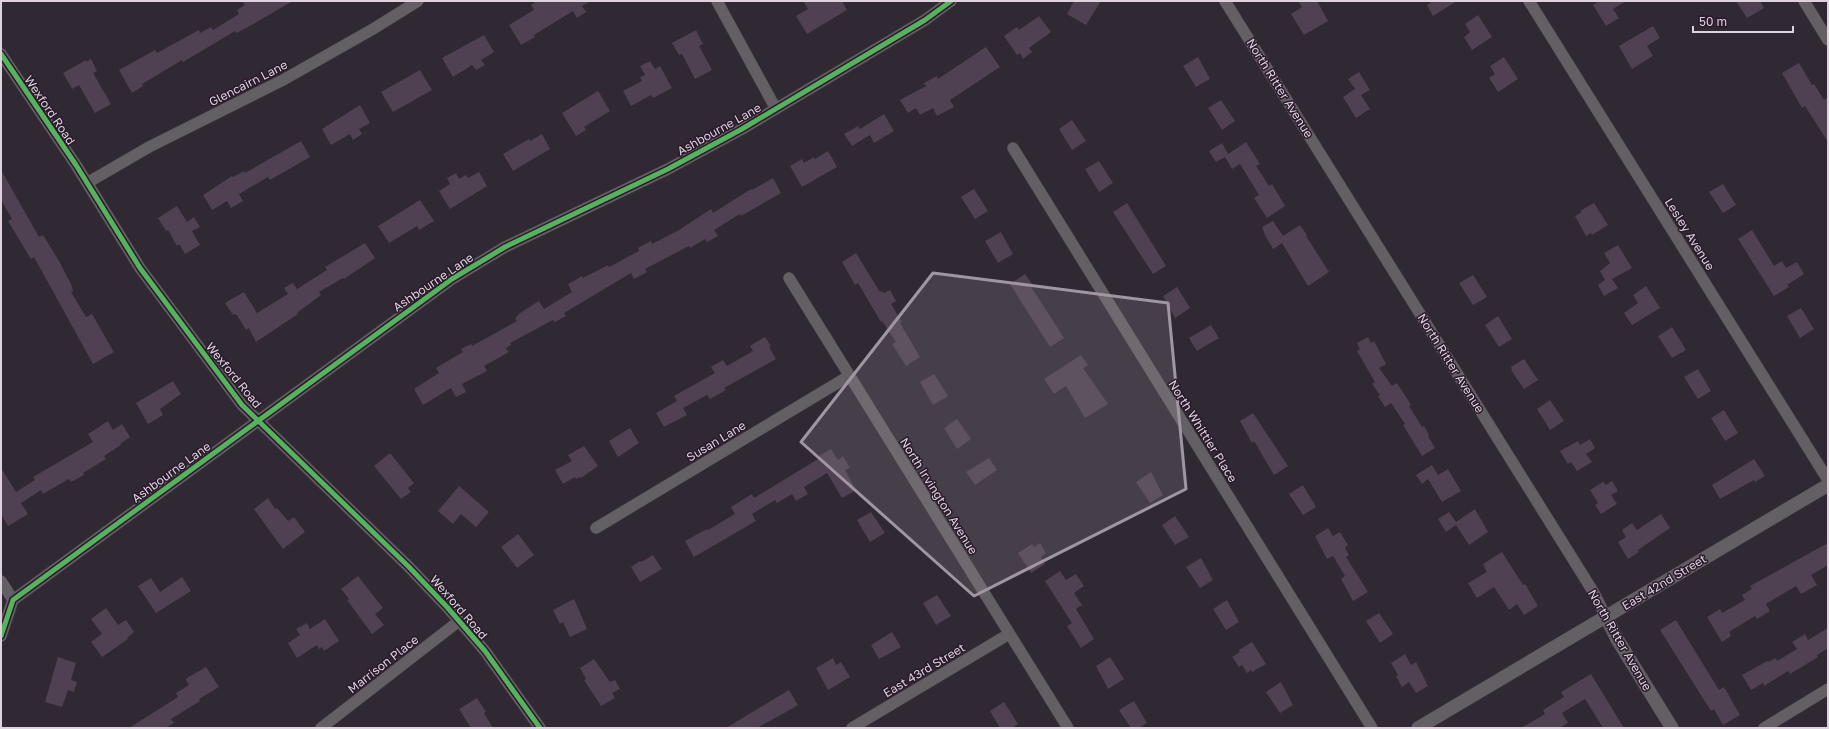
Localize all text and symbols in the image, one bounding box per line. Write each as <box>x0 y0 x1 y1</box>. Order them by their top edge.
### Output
scale bar <box>1693 8 1793 34</box>
text: 50 m <box>1699 14 1727 29</box>
street label: North Ritter Avenue <box>1243 36 1317 140</box>
street label: Glencairn Lane <box>206 57 290 109</box>
street label: Wexford Road <box>21 73 79 147</box>
street label: Ashbourne Lane <box>674 100 764 158</box>
street label: Lesley Avenue <box>1662 195 1718 273</box>
street label: Ashbourne Lane <box>390 250 476 314</box>
street label: North Ritter Avenue <box>1414 311 1488 415</box>
street label: Wexford Road <box>203 339 265 411</box>
street label: North Whittier Place <box>1165 377 1241 485</box>
street label: Susan Lane <box>684 417 748 465</box>
street label: North Irvington Avenue <box>897 435 981 557</box>
street label: Ashbourne Lane <box>129 438 213 506</box>
street label: East 42nd Street <box>1619 551 1709 613</box>
street label: Wexford Road <box>427 572 491 642</box>
street label: North Ritter Avenue <box>1585 587 1655 693</box>
street label: Marrison Place <box>345 632 421 696</box>
street label: East 43rd Street <box>880 640 968 700</box>

